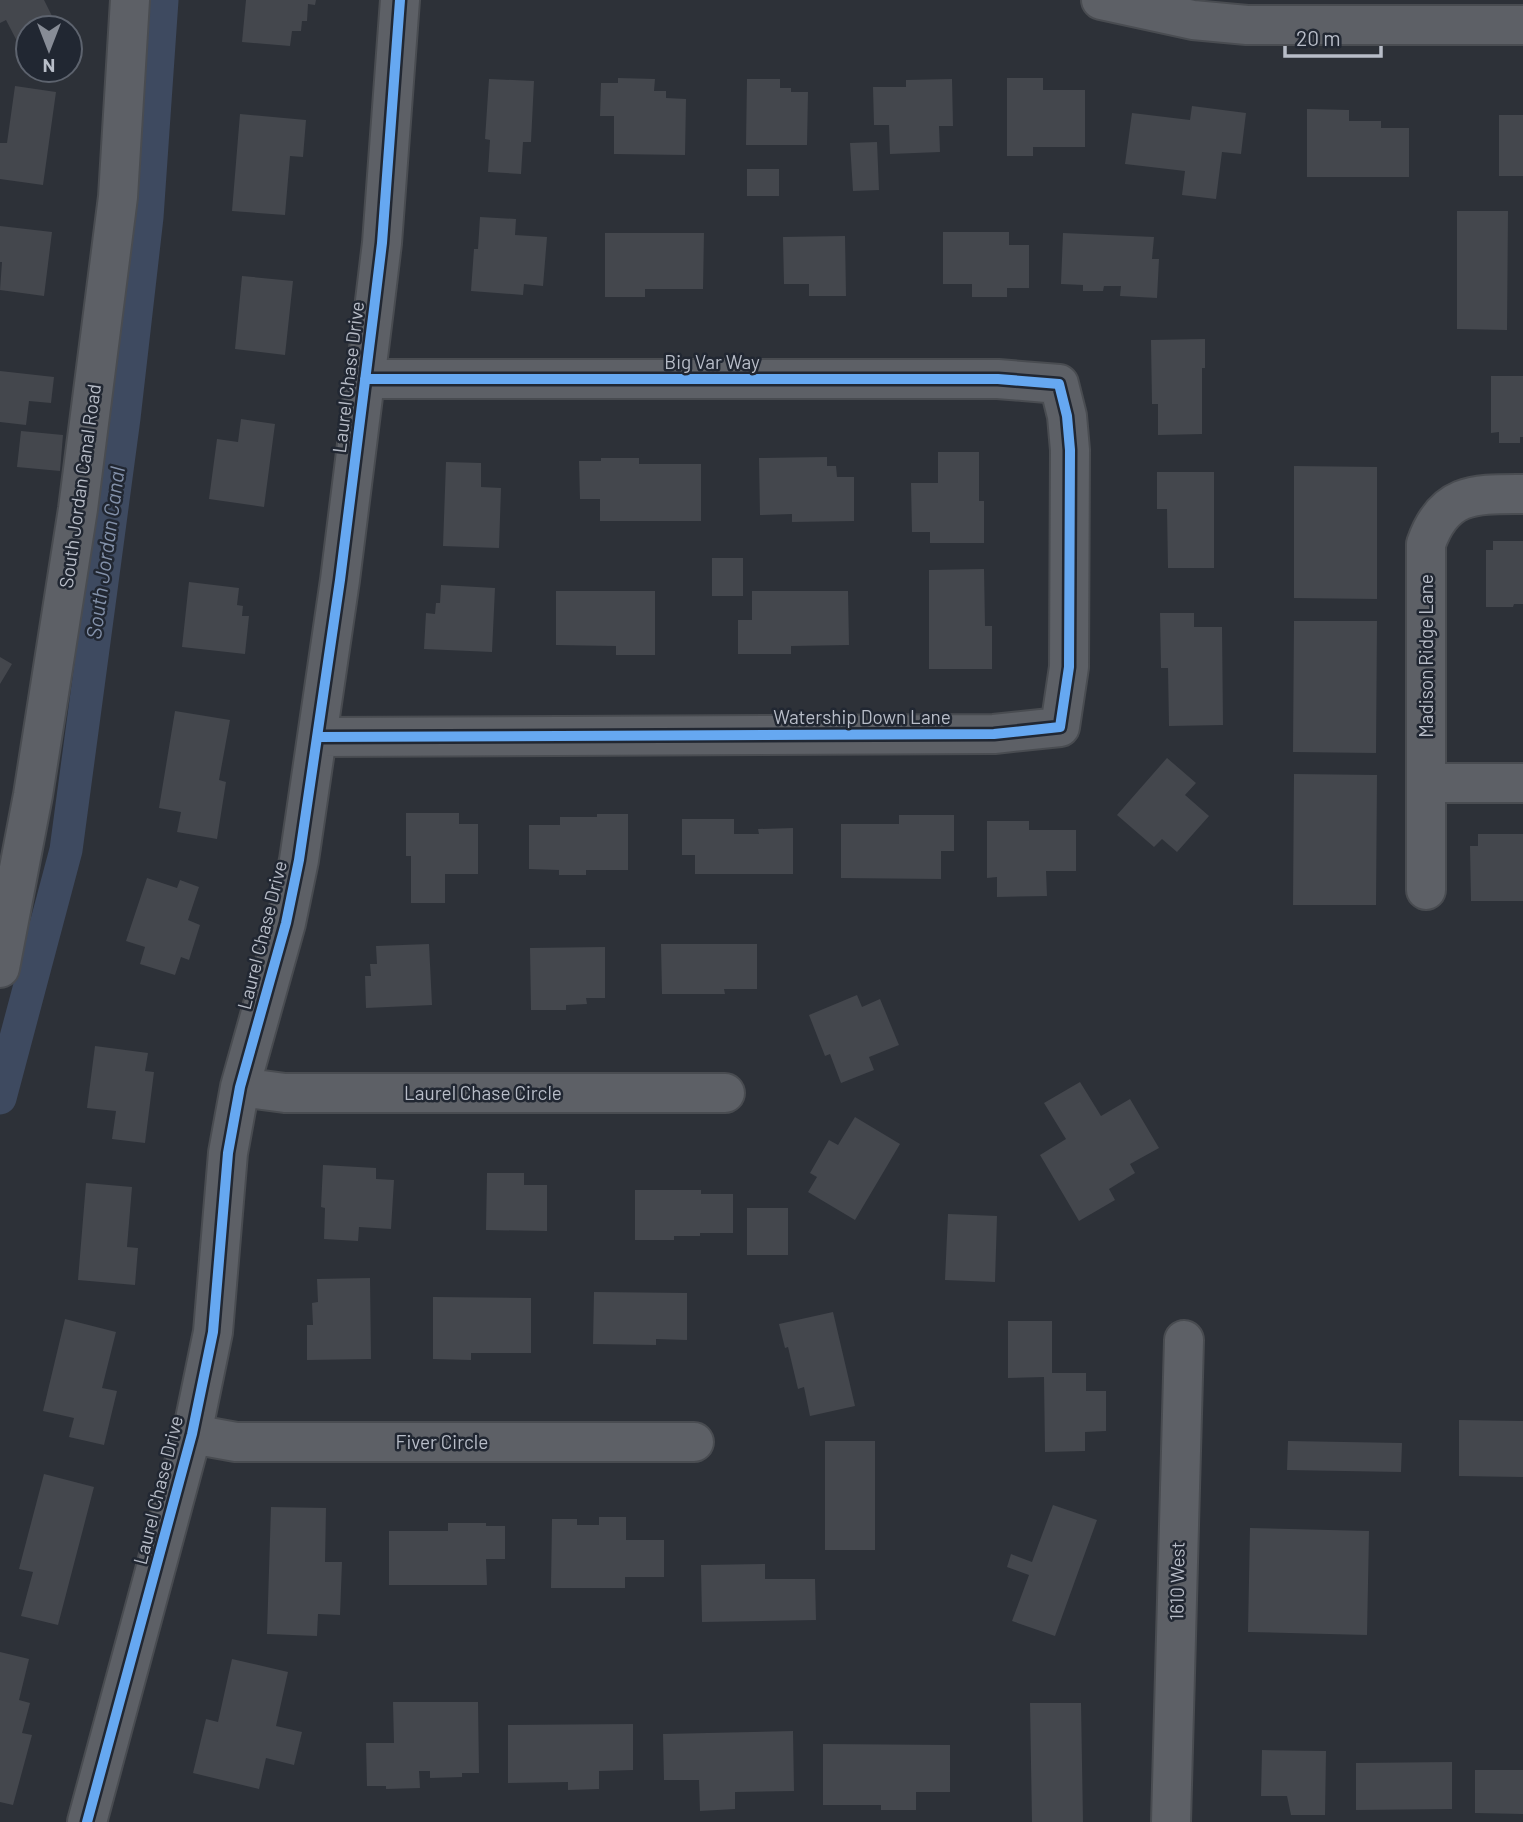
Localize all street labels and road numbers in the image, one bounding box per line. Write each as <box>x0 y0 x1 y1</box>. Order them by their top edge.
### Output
street label: Laurel Chase Drive <box>327 300 368 454</box>
street label: Big Var Way <box>664 350 760 373</box>
street label: South Jordan Canal Road <box>54 382 106 590</box>
street label: Madison Ridge Lane <box>1414 574 1437 738</box>
street label: Watership Down Lane <box>773 705 951 728</box>
street label: Laurel Chase Drive <box>232 858 291 1012</box>
street label: Laurel Chase Circle <box>404 1081 562 1104</box>
street label: Laurel Chase Drive <box>128 1413 187 1567</box>
street label: Fiver Circle <box>396 1430 488 1453</box>
street label: 1610 West <box>1164 1541 1189 1621</box>

